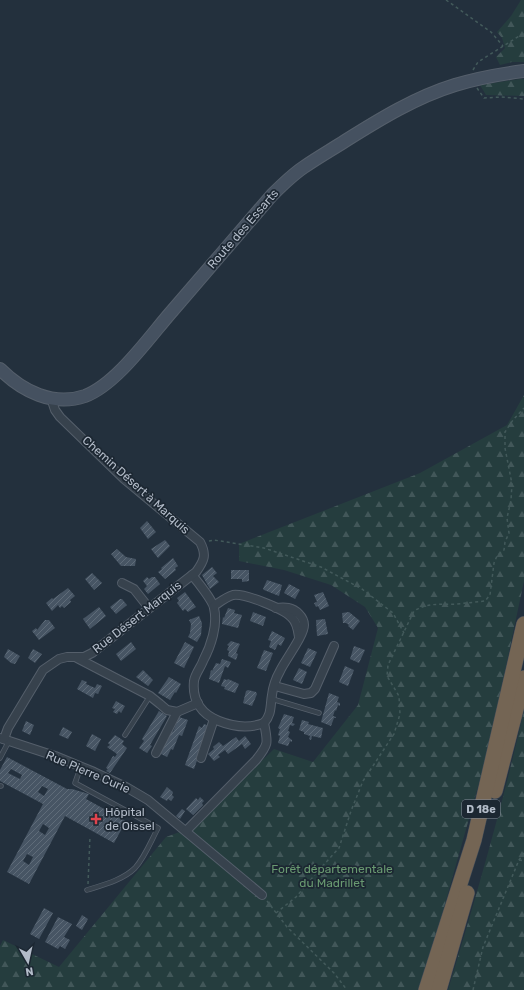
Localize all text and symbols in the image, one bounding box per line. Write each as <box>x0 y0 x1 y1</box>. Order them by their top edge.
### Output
street label: Route des Essarts <box>205 186 281 272</box>
street label: Chemin Désert à Marquis <box>80 433 192 537</box>
street label: Rue Désert Marquis <box>90 578 184 656</box>
street label: Rue Pierre Curie <box>44 748 132 796</box>
road number: D 18e <box>462 800 500 818</box>
place label: Hôpital de Oissel <box>105 805 155 833</box>
marker: Hôpital de Oissel <box>90 813 102 825</box>
park label: Forêt départementale du Madrillet <box>271 862 393 890</box>
north arrow <box>8 942 48 982</box>
text: N <box>24 964 34 978</box>

